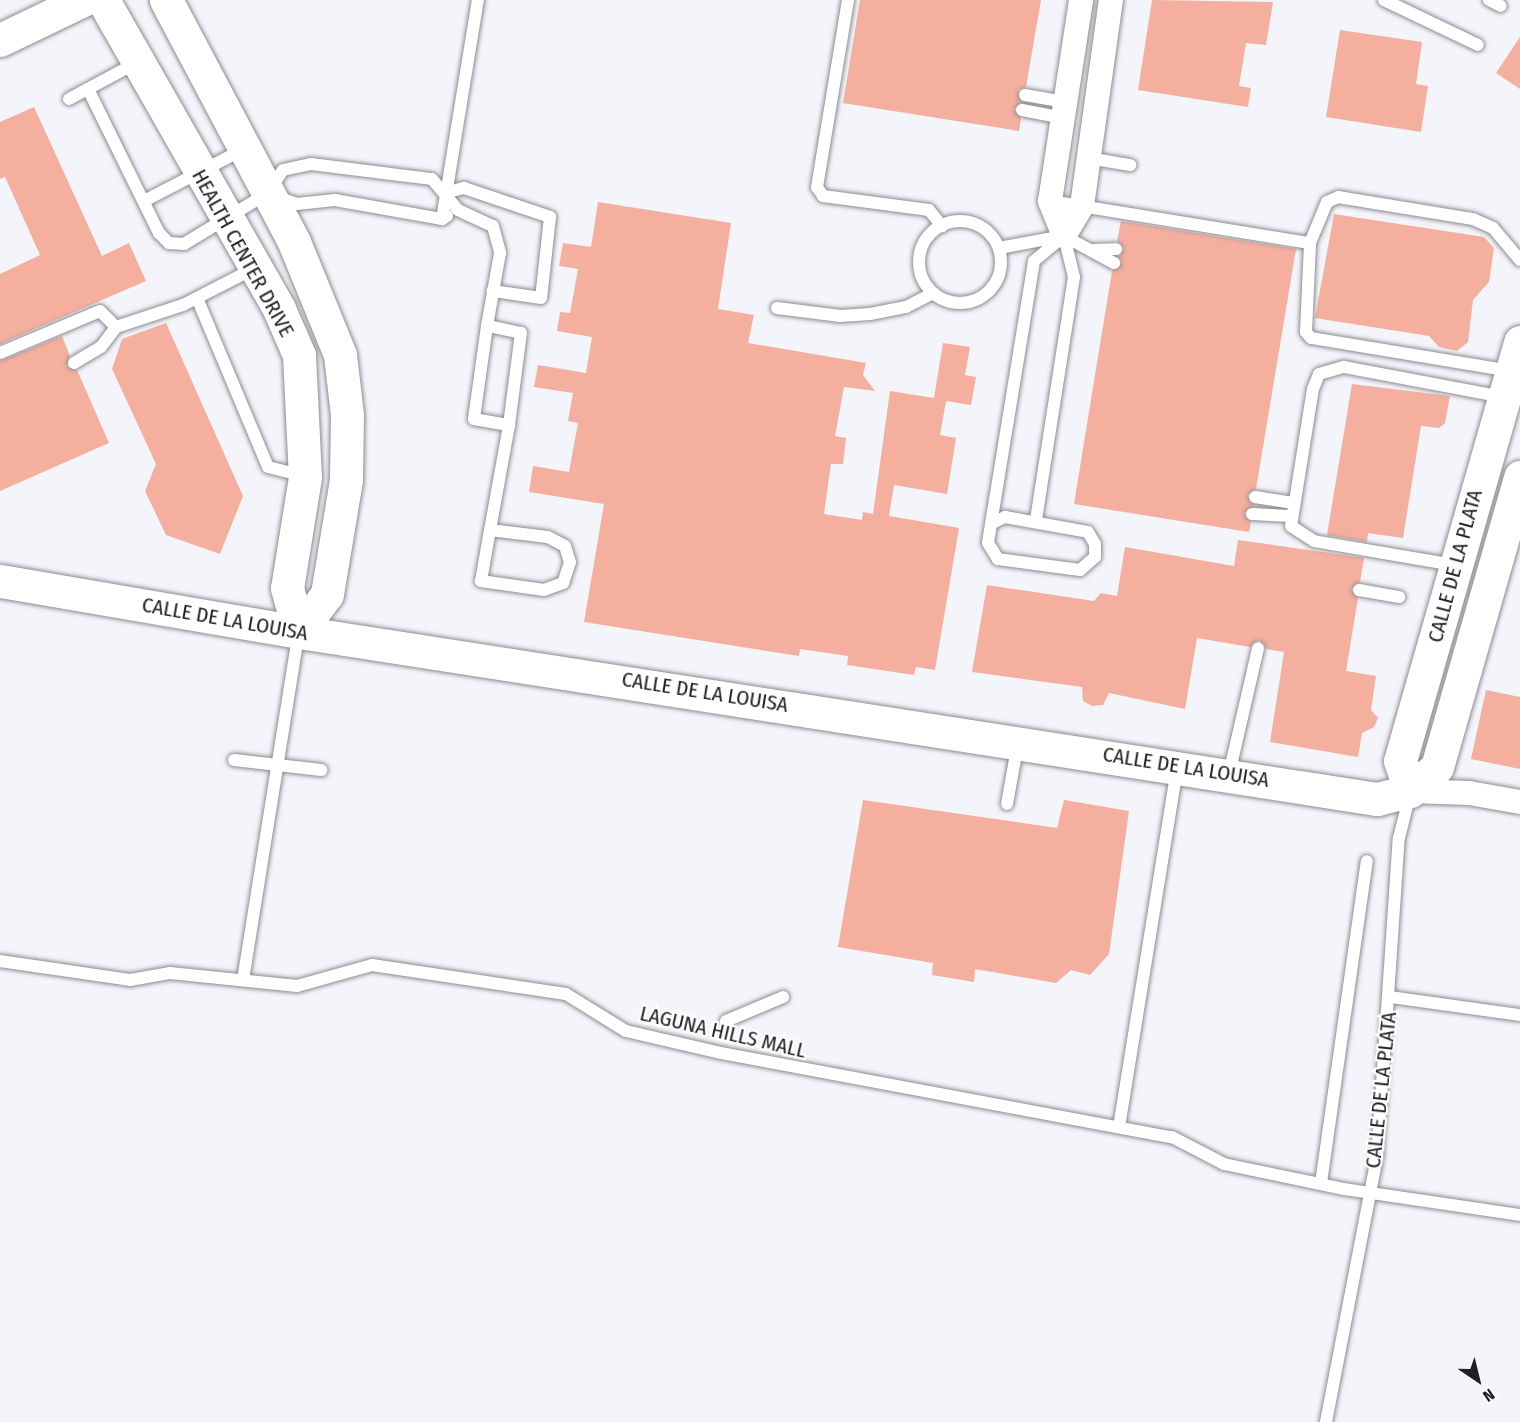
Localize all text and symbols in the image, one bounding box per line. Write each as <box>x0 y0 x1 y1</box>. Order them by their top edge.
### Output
street label: HEALTH CENTER DRIVE <box>187 165 299 341</box>
street label: CALLE DE LA PLATA <box>1422 487 1488 645</box>
street label: CALLE DE LA LOUISA <box>140 592 310 646</box>
street label: CALLE DE LA LOUISA <box>620 666 790 718</box>
street label: CALLE DE LA LOUISA <box>1101 741 1271 793</box>
street label: LAGUNA HILLS MALL <box>637 1001 809 1063</box>
street label: CALLE DE LA PLATA <box>1360 1010 1402 1170</box>
north arrow <box>1448 1350 1508 1410</box>
text: N <box>1479 1385 1498 1406</box>

